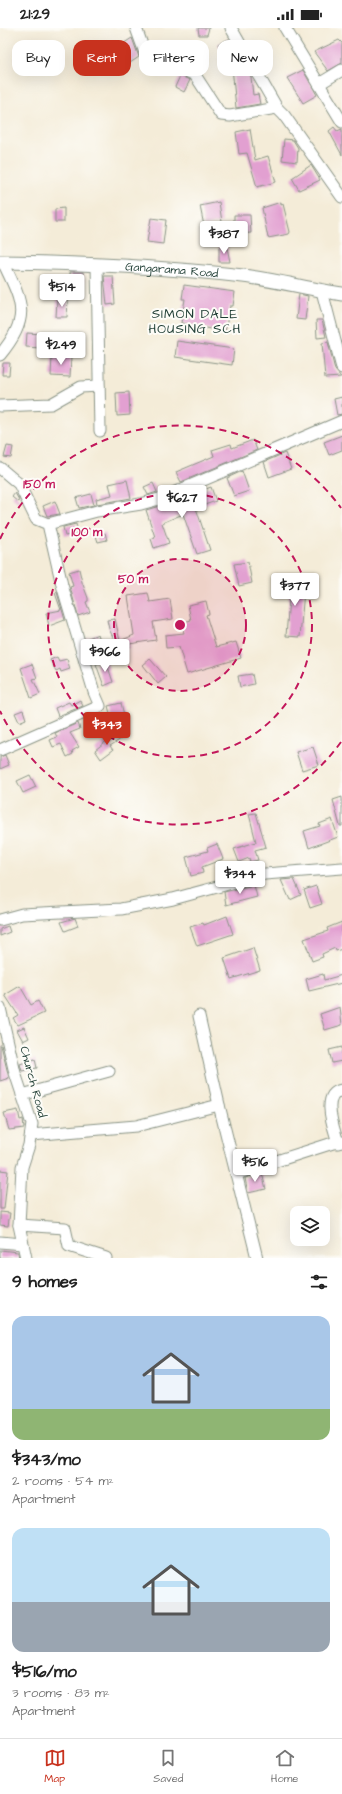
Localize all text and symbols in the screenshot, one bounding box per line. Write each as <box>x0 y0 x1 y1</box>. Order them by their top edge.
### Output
text: 21:29 <box>20 4 50 25</box>
chip: Buy <box>12 40 65 76</box>
chip: Rent <box>73 40 131 76</box>
chip: Filters <box>139 40 209 76</box>
chip: New <box>217 40 273 76</box>
pin: $387 <box>200 221 248 255</box>
text: $387 <box>209 225 239 243</box>
street label: Gangarama Road <box>125 258 219 282</box>
pin: $514 <box>38 274 86 308</box>
text: $514 <box>49 278 75 296</box>
district label: SIMON DALE HOUSING SCH <box>149 305 242 338</box>
pin: $249 <box>37 332 85 366</box>
text: $249 <box>46 336 76 354</box>
text: 150 m <box>23 476 56 493</box>
pin: $627 <box>158 485 206 519</box>
text: $627 <box>167 489 197 507</box>
text: 100 m <box>72 524 103 541</box>
text: 50 m <box>118 571 149 588</box>
pin: $377 <box>271 573 319 607</box>
text: $377 <box>280 577 310 595</box>
centre of rings <box>173 618 187 632</box>
pin: $966 <box>81 639 129 673</box>
text: $966 <box>90 643 120 661</box>
pin: $343 <box>83 712 131 746</box>
text: $343 <box>92 716 122 734</box>
pin: $344 <box>216 861 264 895</box>
text: $344 <box>224 865 256 883</box>
street label: Church Road <box>15 1045 51 1119</box>
pin: $516 <box>231 1149 279 1183</box>
text: $516 <box>242 1153 268 1171</box>
map controls <box>290 1206 330 1246</box>
button: layers <box>290 1206 330 1246</box>
text: 9 homes <box>12 1270 77 1294</box>
icon: filters <box>308 1271 330 1293</box>
icon: home <box>135 1342 207 1414</box>
text: $343/mo <box>12 1448 81 1472</box>
text: 2 rooms · 54 m² <box>12 1472 114 1490</box>
text: Apartment <box>12 1490 76 1508</box>
icon: home <box>135 1554 207 1626</box>
text: $516/mo <box>12 1660 77 1684</box>
text: 3 rooms · 83 m² <box>12 1684 110 1702</box>
text: Apartment <box>12 1702 76 1720</box>
tab: Map <box>44 1747 66 1786</box>
tab: Saved <box>153 1747 183 1786</box>
tab: Home <box>271 1747 298 1786</box>

